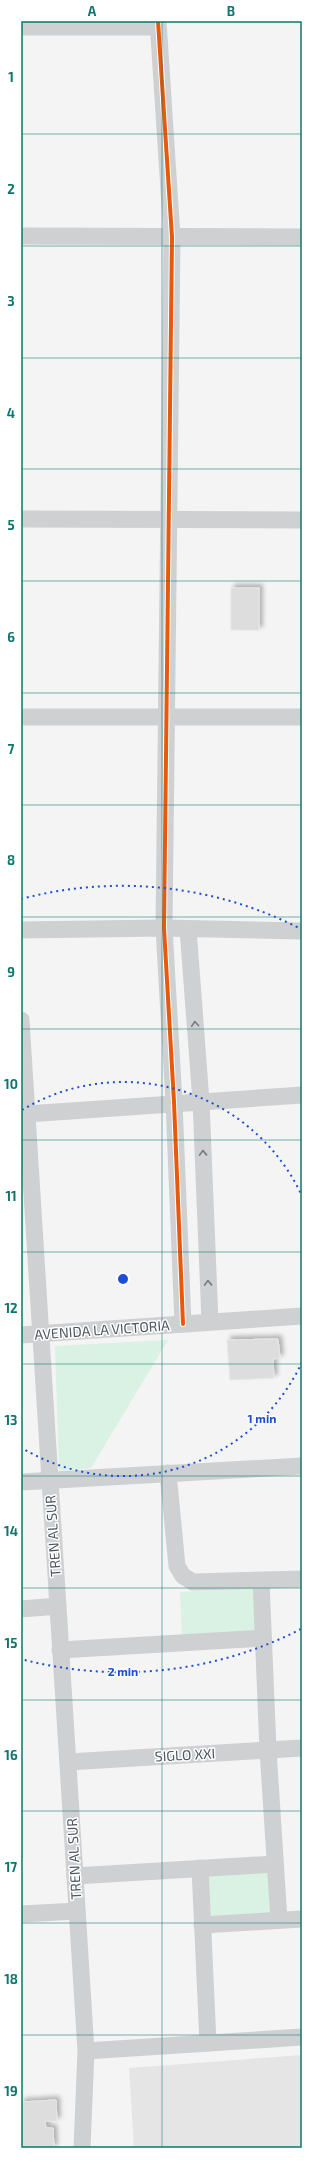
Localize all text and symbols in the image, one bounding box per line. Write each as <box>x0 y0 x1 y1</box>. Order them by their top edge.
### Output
text: A <box>88 3 97 19</box>
text: B <box>227 3 235 19</box>
text: 1 <box>8 69 14 85</box>
text: 2 <box>7 181 15 197</box>
text: 3 <box>7 293 15 309</box>
text: 4 <box>7 405 15 421</box>
text: 5 <box>7 517 15 533</box>
text: 6 <box>7 629 15 645</box>
text: 7 <box>8 741 15 757</box>
text: 8 <box>7 852 15 868</box>
text: 9 <box>7 964 15 980</box>
one-way arrow <box>191 1021 200 1027</box>
text: 10 <box>4 1076 18 1092</box>
one-way arrow <box>199 1150 207 1156</box>
text: 11 <box>5 1188 17 1204</box>
centre of rings <box>116 1272 130 1286</box>
one-way arrow <box>204 1280 212 1286</box>
text: 12 <box>4 1300 18 1316</box>
street label: AVENIDA LA VICTORIA <box>34 1316 171 1343</box>
text: 1 min <box>248 1411 276 1425</box>
text: 13 <box>5 1412 18 1428</box>
street label: TREN AL SUR <box>41 1494 64 1577</box>
text: 14 <box>4 1523 18 1539</box>
text: 15 <box>5 1635 17 1651</box>
text: 2 min <box>108 1664 138 1678</box>
street label: SIGLO XXI <box>154 1744 216 1765</box>
text: 16 <box>4 1747 18 1763</box>
street label: TREN AL SUR <box>63 1817 84 1900</box>
text: 17 <box>5 1859 17 1875</box>
text: 18 <box>4 1971 18 1987</box>
text: 19 <box>4 2083 18 2099</box>

